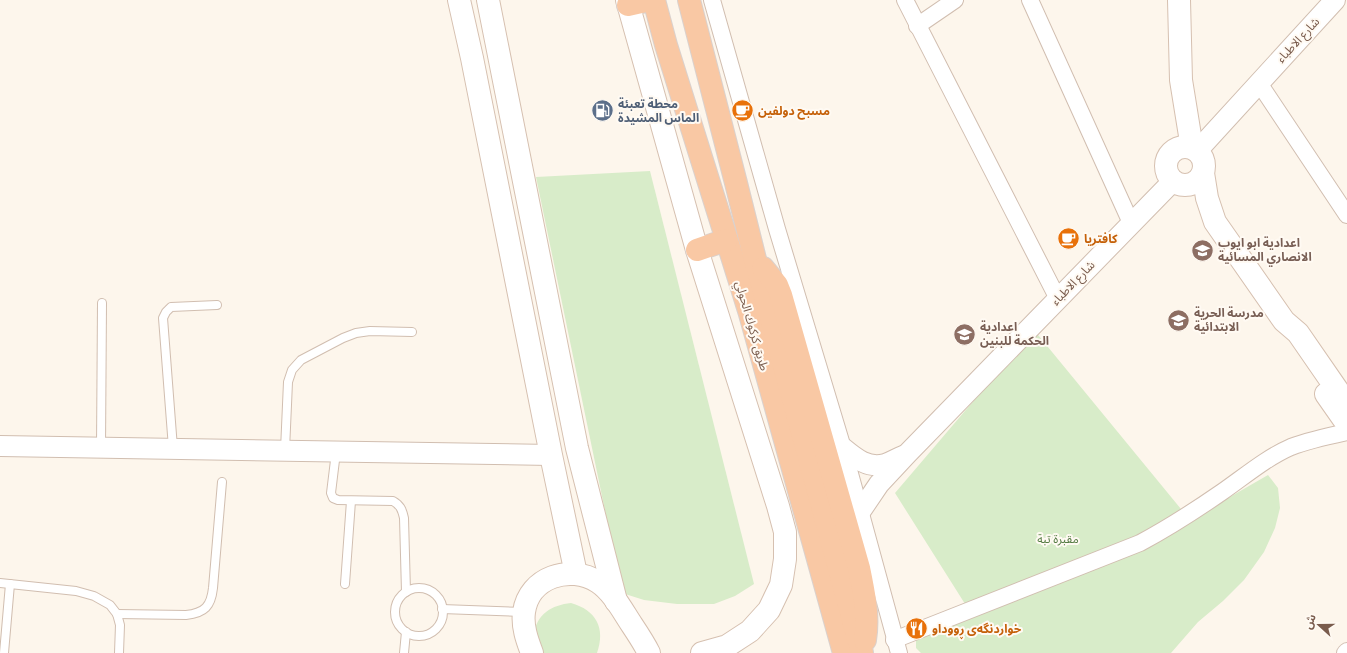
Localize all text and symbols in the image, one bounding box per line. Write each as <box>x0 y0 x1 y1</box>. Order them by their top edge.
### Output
street label: شارع الاطباء <box>1274 15 1324 67</box>
place label: محطة تعبئة الماس المشيدة <box>618 97 699 126</box>
fuel station icon: محطة تعبئة الماس المشيدة <box>590 98 616 124</box>
cafe icon: مسبح دولفين <box>730 98 756 124</box>
place label: مسبح دولفين <box>758 104 830 120</box>
cafe icon: کافتریا <box>1056 226 1082 252</box>
place label: کافتریا <box>1084 232 1118 247</box>
place label: اعدادية ابو ايوب الانصاري المسائية <box>1218 236 1312 267</box>
school or university icon: اعدادية ابو ايوب الانصاري المسائية <box>1190 237 1216 263</box>
street label: شارع الاطباء <box>1048 258 1099 310</box>
street label: طريق كركوك الحولي <box>730 279 772 373</box>
place label: مدرسة الحرية الابتدائية <box>1194 306 1264 335</box>
school or university icon: مدرسة الحرية الابتدائية <box>1165 307 1191 333</box>
place label: اعدادية الحكمة للبنين <box>980 320 1049 349</box>
school or university icon: اعدادية الحكمة للبنين <box>951 321 977 347</box>
park label: مقبرة تبة <box>1037 532 1079 547</box>
north arrow <box>1299 605 1339 645</box>
text: ش <box>1301 612 1319 631</box>
restaurant icon: خواردنگەی ڕووداو <box>904 616 930 642</box>
place label: خواردنگەی ڕووداو <box>932 622 1022 640</box>

